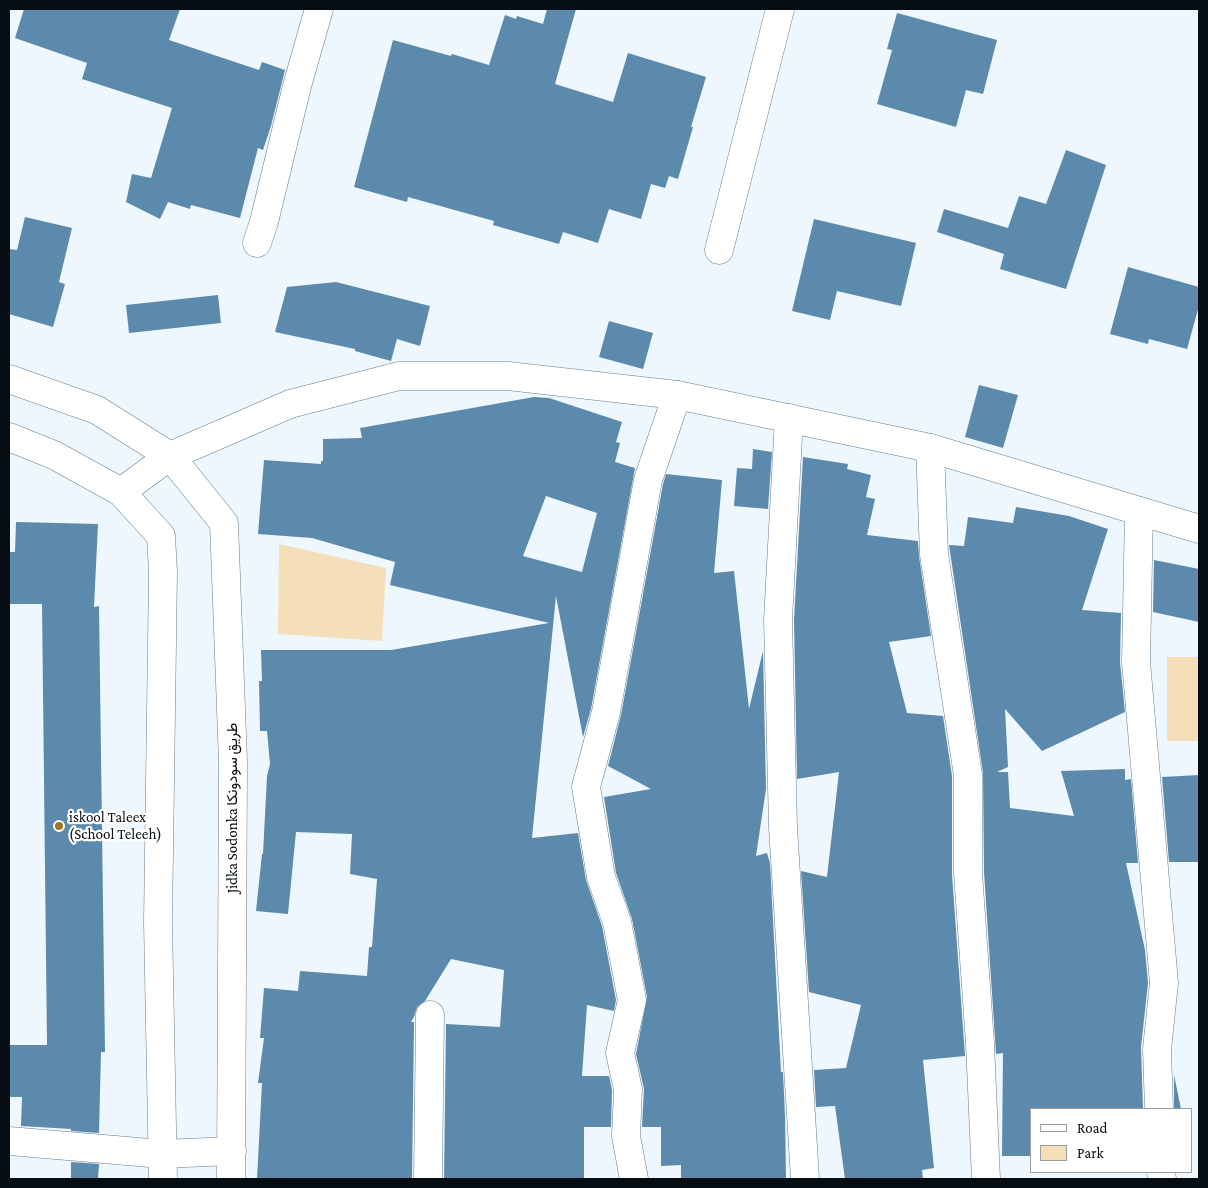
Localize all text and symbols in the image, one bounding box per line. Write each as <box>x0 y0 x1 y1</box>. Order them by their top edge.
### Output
street label: Jidka Sodonka طريق سودونكا <box>223 723 241 893</box>
place label: iskool Taleex (School Teleeh) <box>69 808 162 843</box>
marker: iskool Taleex (School Teleeh) <box>53 820 65 832</box>
legend <box>1030 1108 1193 1173</box>
text: Road <box>1077 1120 1107 1136</box>
text: Park <box>1077 1145 1104 1161</box>

